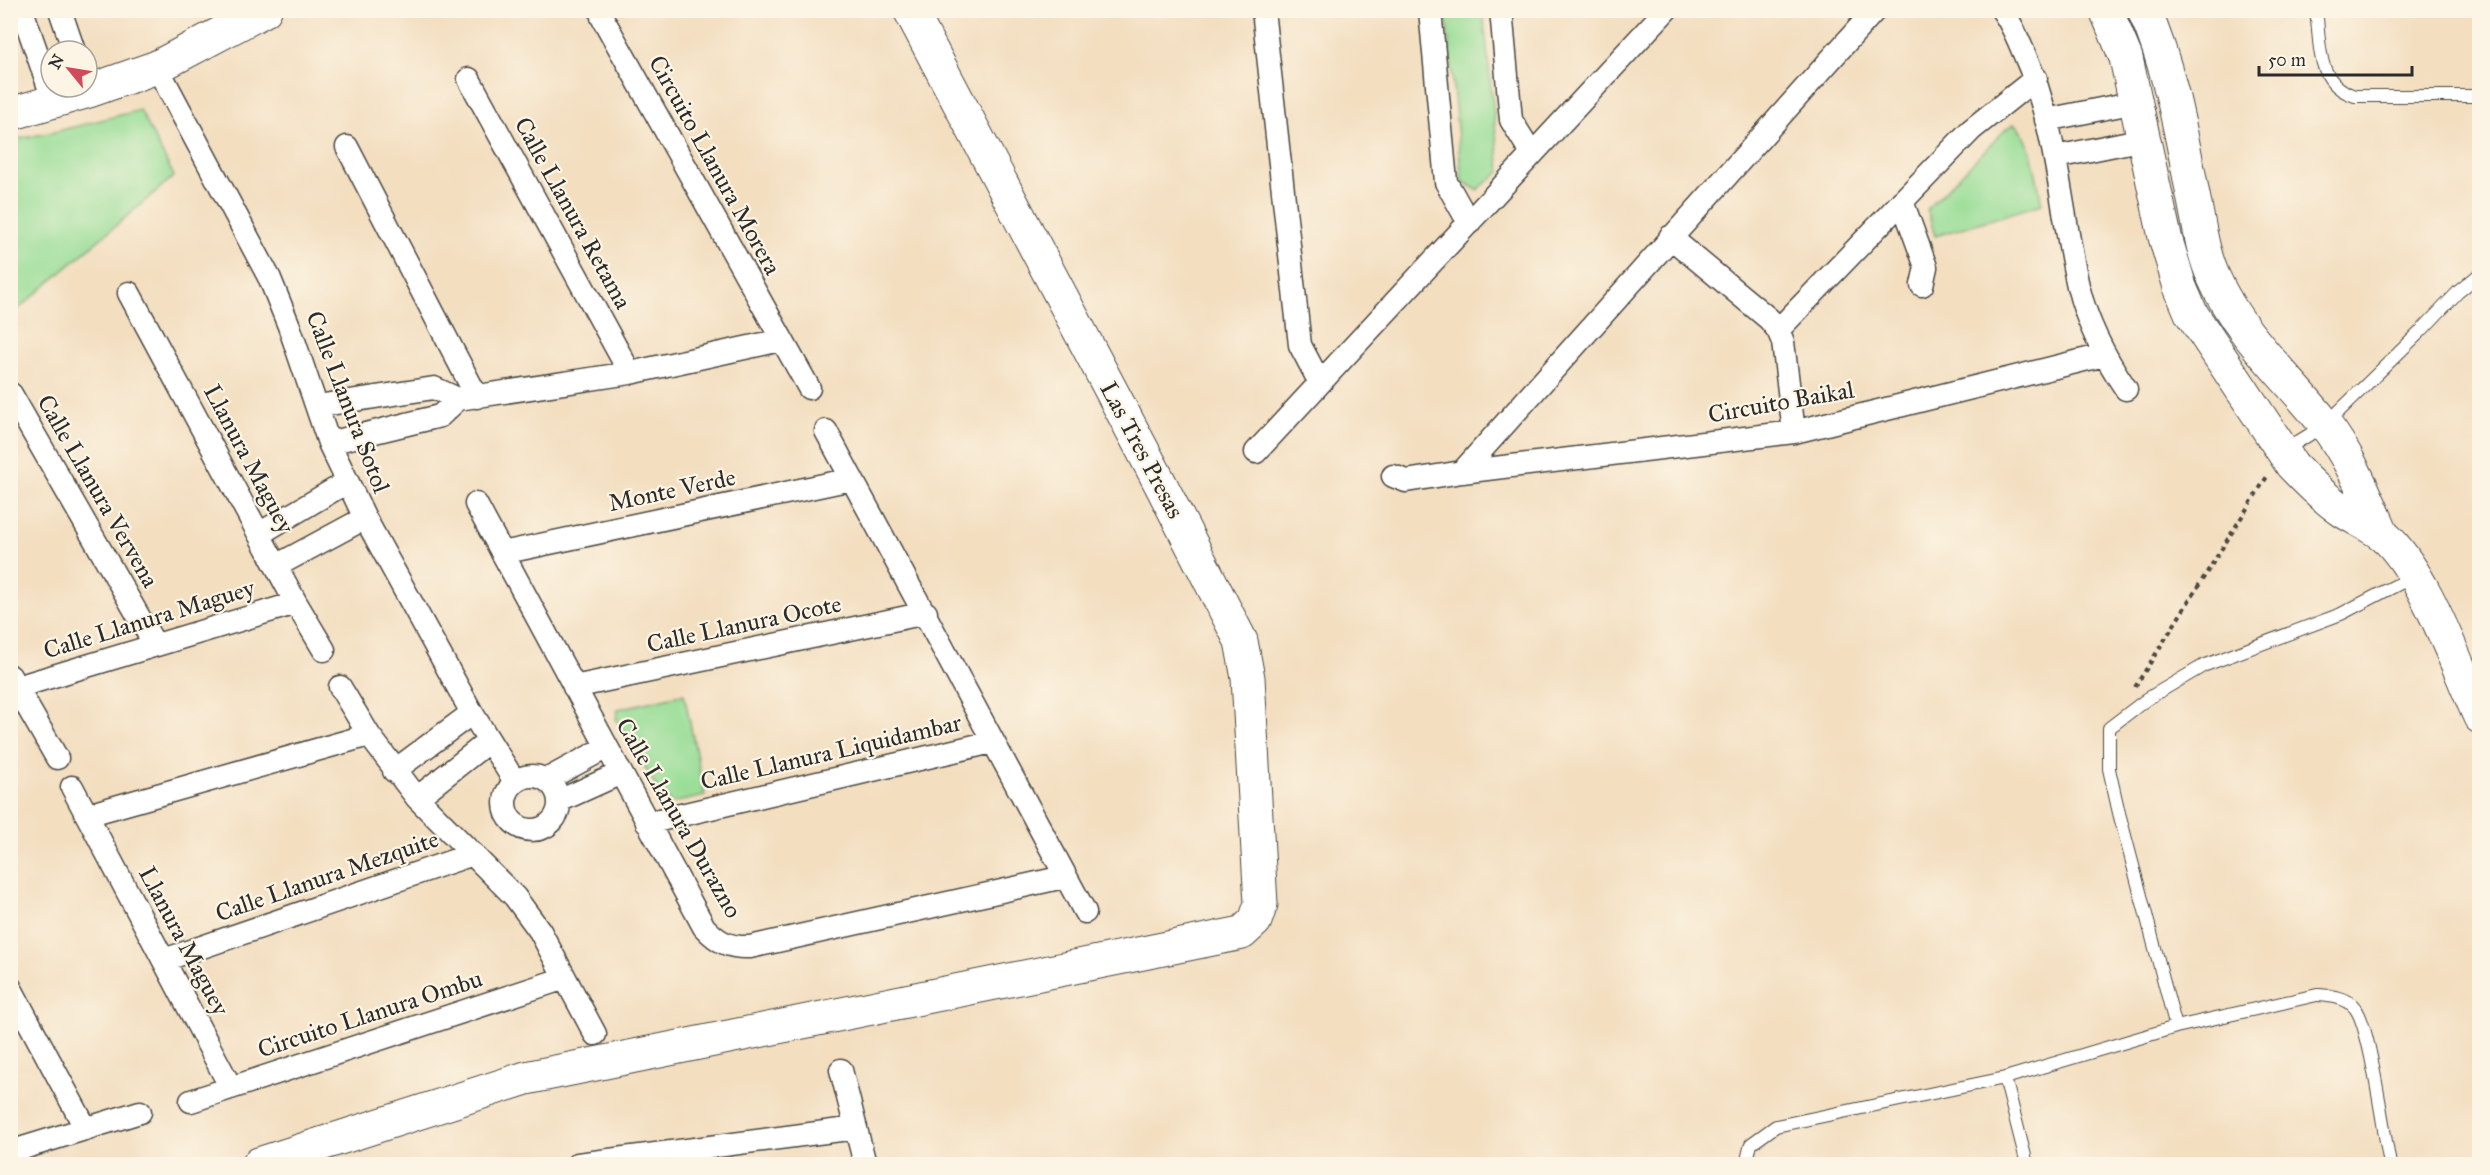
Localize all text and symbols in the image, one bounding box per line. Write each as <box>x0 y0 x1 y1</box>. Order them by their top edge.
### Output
north arrow <box>39 39 99 99</box>
scale bar <box>2259 39 2412 77</box>
text: 50 m <box>2268 49 2306 71</box>
street label: Circuito Llanura Morera <box>642 50 788 281</box>
text: N <box>45 51 68 72</box>
street label: Calle Llanura Retama <box>508 112 639 315</box>
street label: Calle Llanura Sotol <box>300 307 397 498</box>
street label: Circuito Baikal <box>1706 374 1857 430</box>
street label: Las Tres Presas <box>1093 377 1191 523</box>
street label: Llanura Maguey <box>197 379 301 539</box>
street label: Calle Llanura Vervena <box>31 389 166 593</box>
street label: Monte Verde <box>606 462 738 518</box>
street label: Calle Llanura Maguey <box>40 572 259 665</box>
street label: Calle Llanura Ocote <box>644 589 844 659</box>
street label: Calle Llanura Liquidambar <box>698 707 964 797</box>
street label: Calle Llanura Durazno <box>609 713 749 923</box>
street label: Calle Llanura Mezquite <box>212 824 442 928</box>
street label: Llanura Maguey <box>132 861 236 1021</box>
street label: Circuito Llanura Ombu <box>254 963 486 1064</box>

